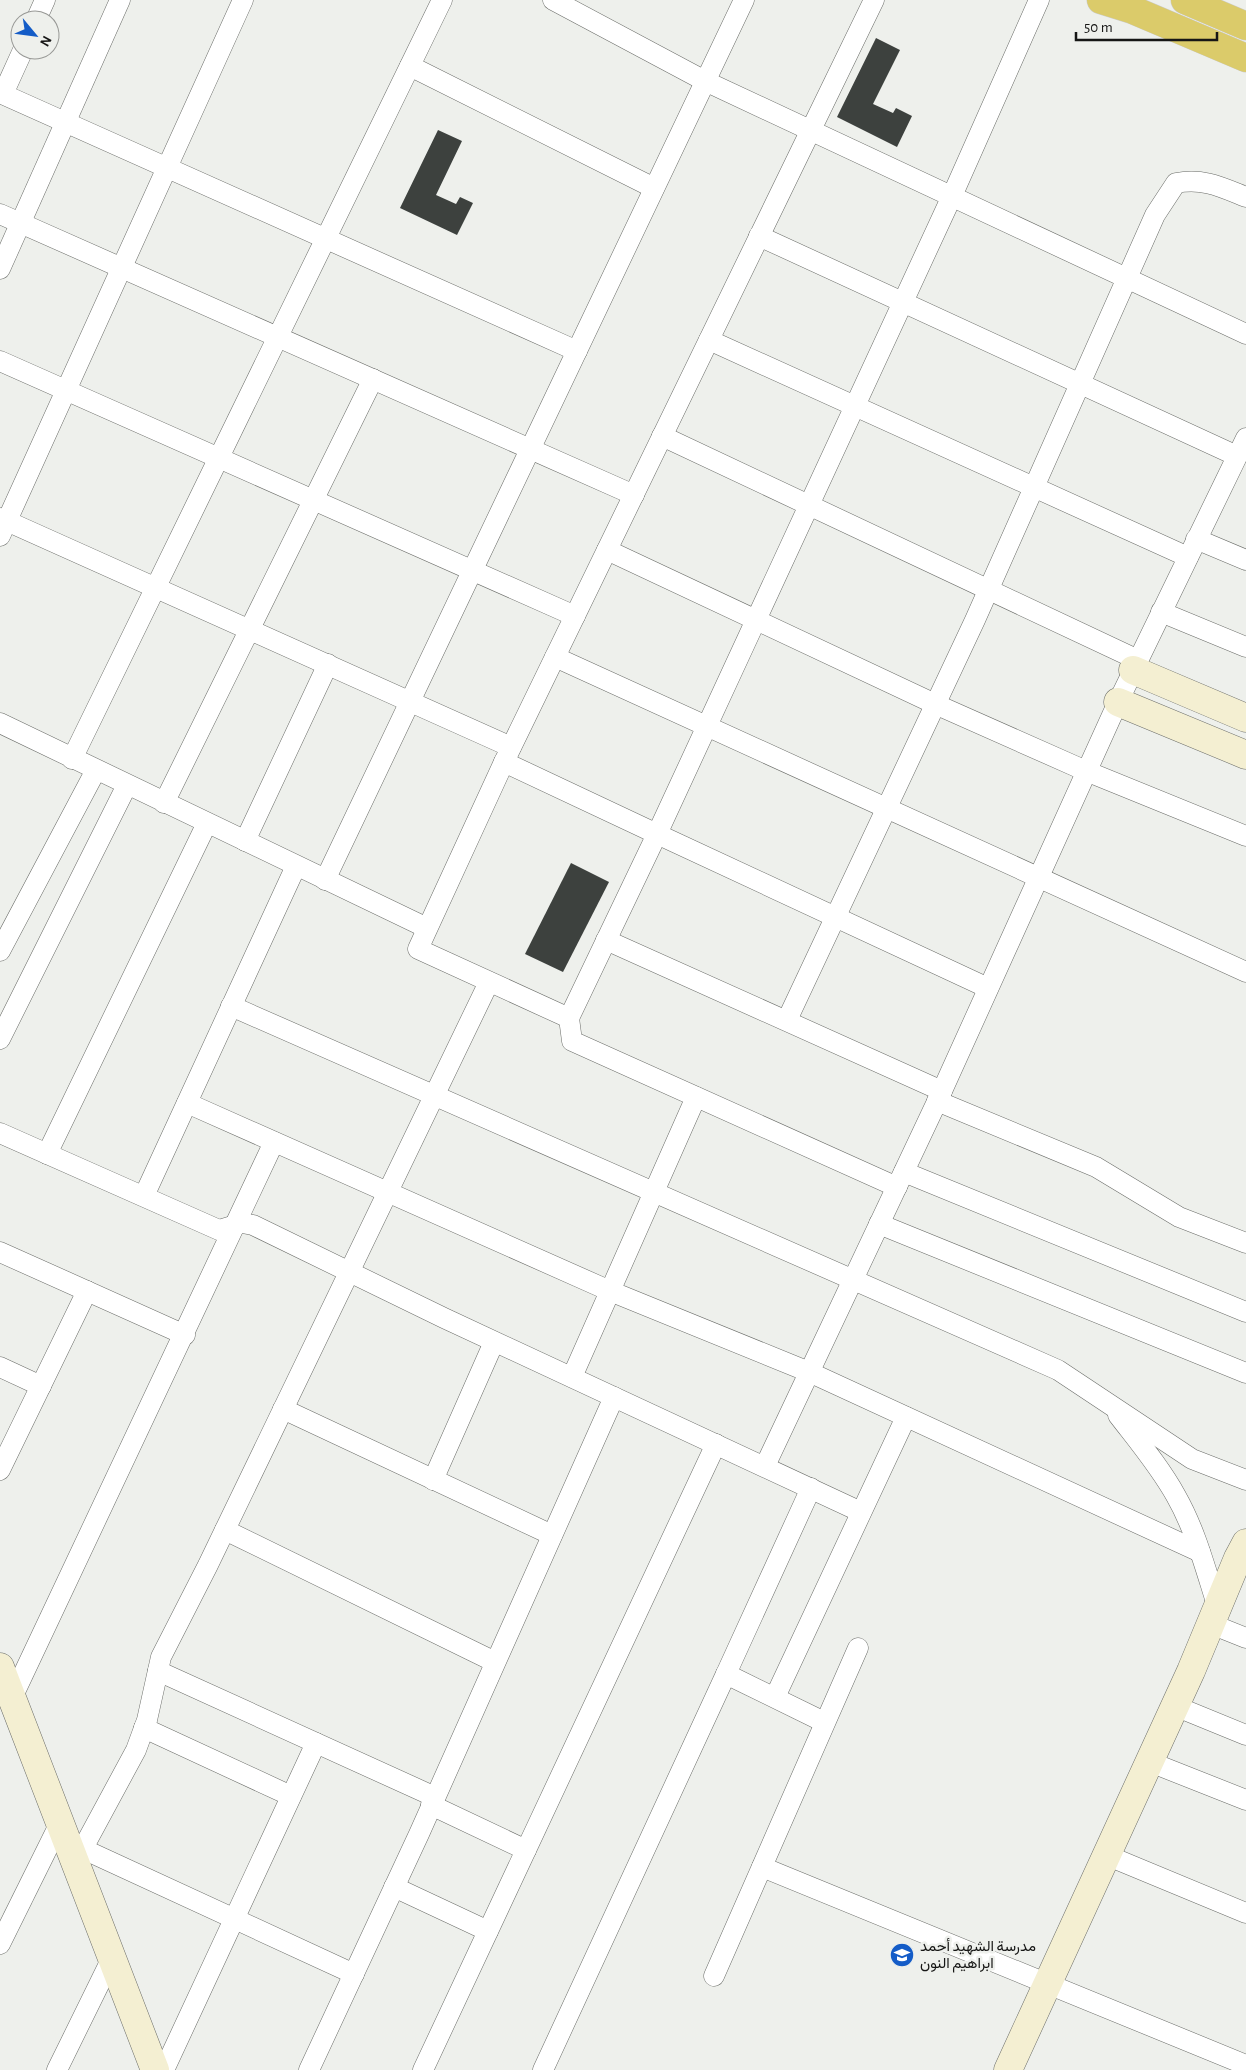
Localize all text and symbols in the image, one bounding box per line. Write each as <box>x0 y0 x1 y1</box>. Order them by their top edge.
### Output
north arrow <box>10 10 60 60</box>
scale bar <box>1076 10 1217 42</box>
text: 50 m <box>1084 20 1113 35</box>
text: N <box>37 33 54 48</box>
place label: مدرسة الشهيد أحمد ابراهيم النون <box>920 1938 1036 1973</box>
school or university icon: مدرسة الشهيد أحمد ابراهيم النون <box>889 1942 915 1968</box>

